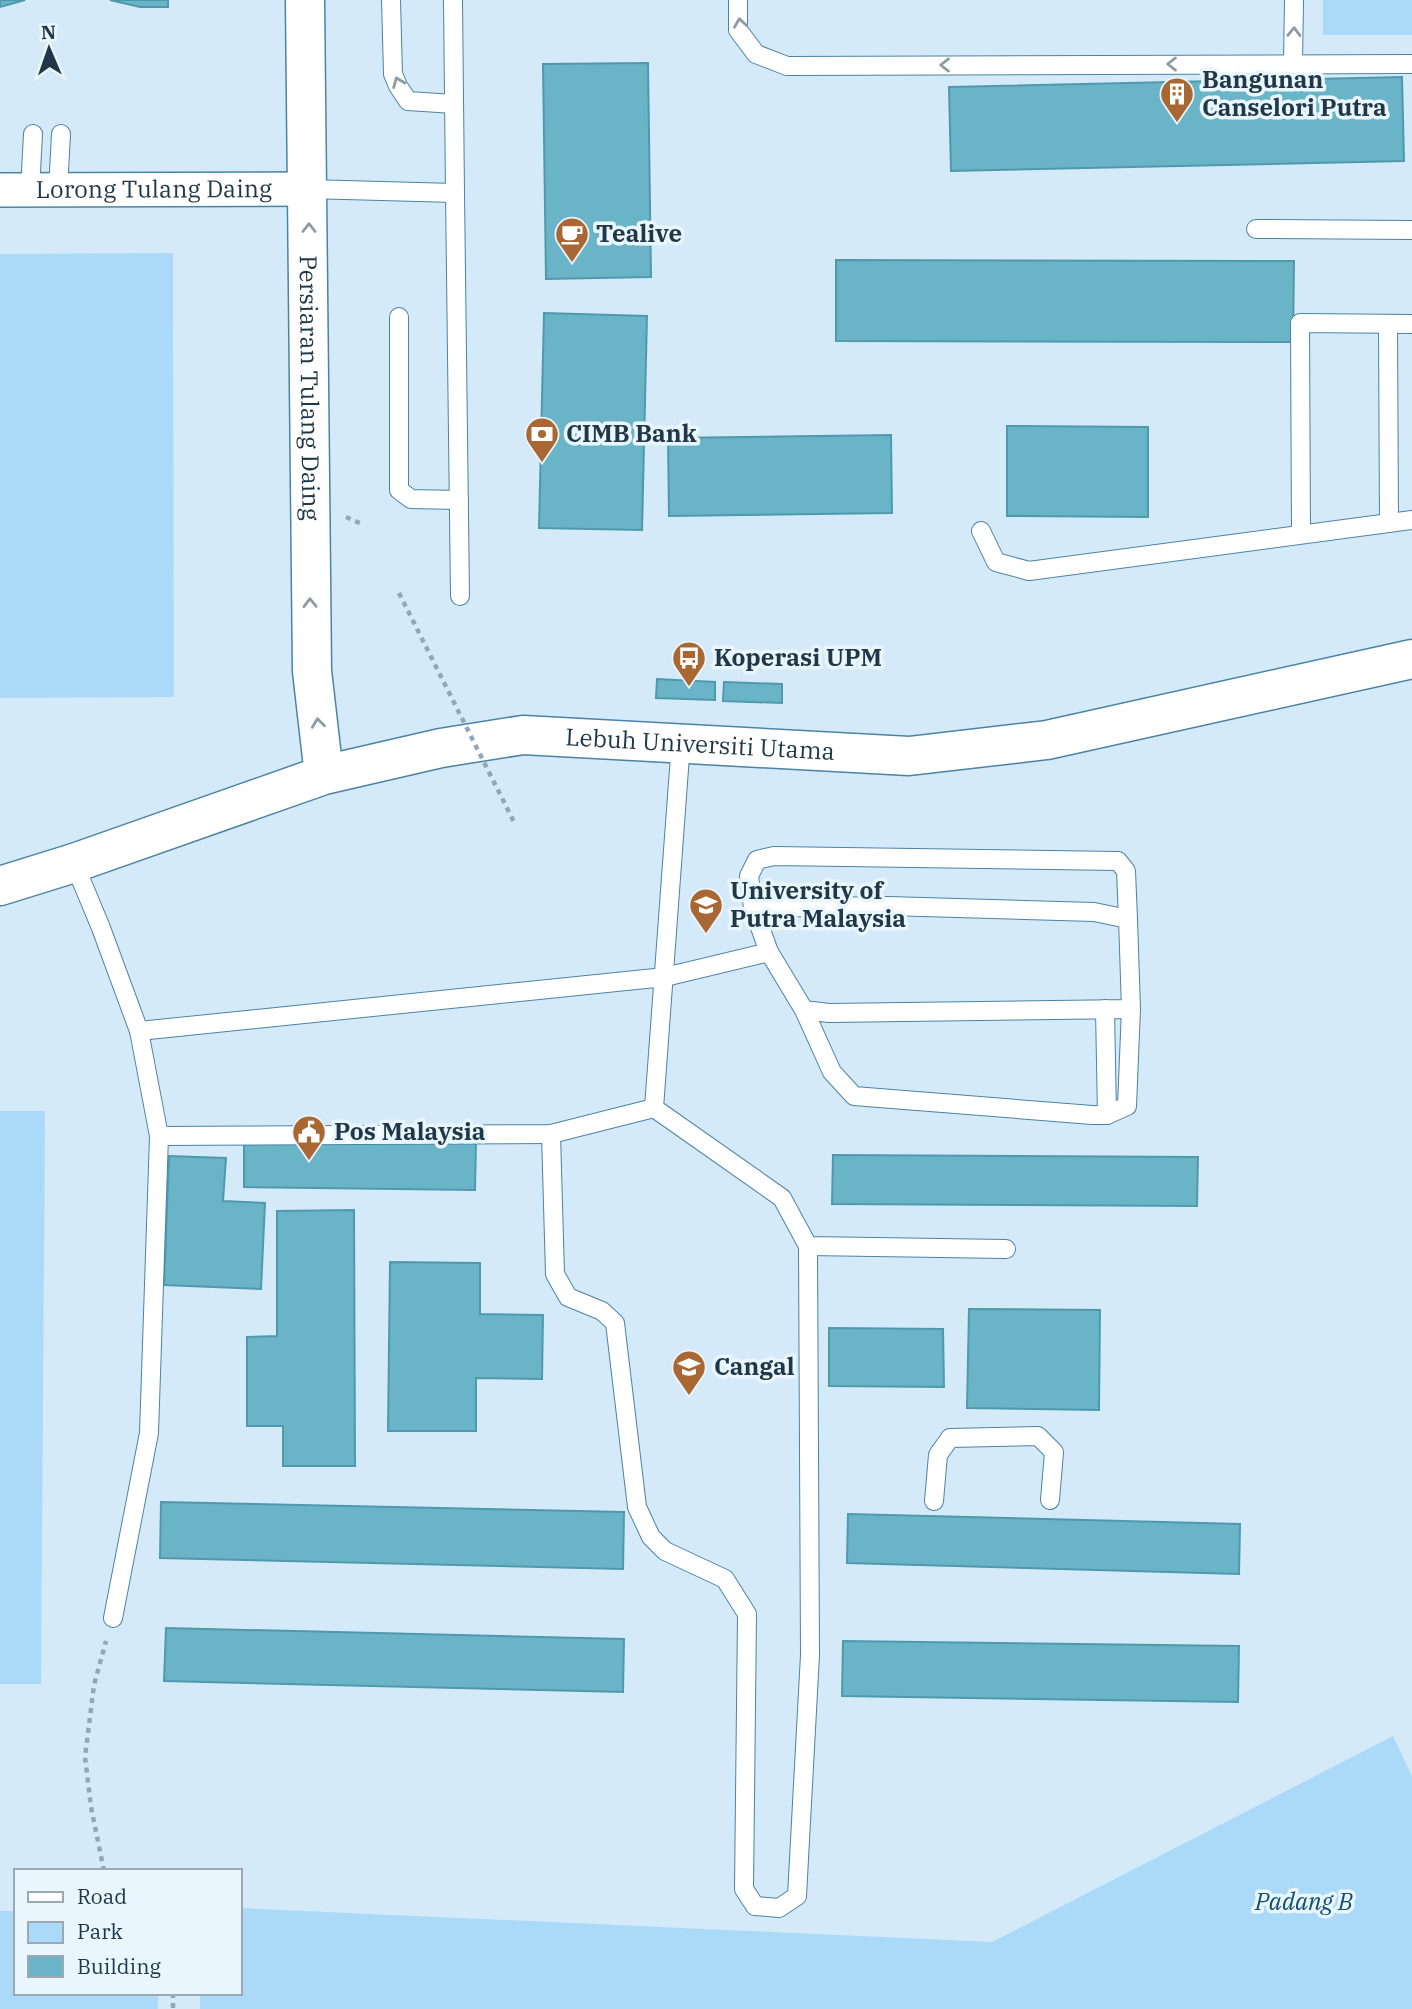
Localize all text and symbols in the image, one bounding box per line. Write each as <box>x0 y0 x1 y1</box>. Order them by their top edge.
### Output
north arrow <box>14 14 84 84</box>
one-way arrow <box>732 17 747 29</box>
text: N <box>40 20 56 44</box>
one-way arrow <box>1286 26 1301 37</box>
one-way arrow <box>1167 56 1177 72</box>
one-way arrow <box>939 57 950 73</box>
place label: Bangunan Canselori Putra <box>1202 63 1387 123</box>
building icon: Bangunan Canselori Putra <box>1158 75 1196 124</box>
one-way arrow <box>392 77 406 89</box>
street label: Lorong Tulang Daing <box>36 172 272 205</box>
cafe icon: Tealive <box>553 215 591 264</box>
place label: Tealive <box>596 217 682 249</box>
one-way arrow <box>301 222 316 233</box>
street label: Persiaran Tulang Daing <box>293 255 327 521</box>
bank icon: CIMB Bank <box>523 415 561 464</box>
place label: CIMB Bank <box>566 417 697 449</box>
one-way arrow <box>302 597 318 607</box>
bus stop icon: Koperasi UPM <box>670 639 708 688</box>
place label: Koperasi UPM <box>714 641 882 673</box>
one-way arrow <box>310 717 325 729</box>
street label: Lebuh Universiti Utama <box>565 720 836 767</box>
place label: University of Putra Malaysia <box>730 874 906 934</box>
school or university icon: University of Putra Malaysia <box>687 886 725 935</box>
public building icon: Pos Malaysia <box>290 1113 328 1162</box>
place label: Pos Malaysia <box>334 1115 486 1147</box>
school or university icon: Cangal <box>670 1348 708 1397</box>
place label: Cangal <box>714 1350 795 1382</box>
legend <box>14 1869 242 1995</box>
text: Road <box>77 1882 127 1910</box>
park label: Padang B <box>1254 1885 1353 1917</box>
text: Park <box>77 1917 124 1945</box>
text: Building <box>77 1952 162 1980</box>

